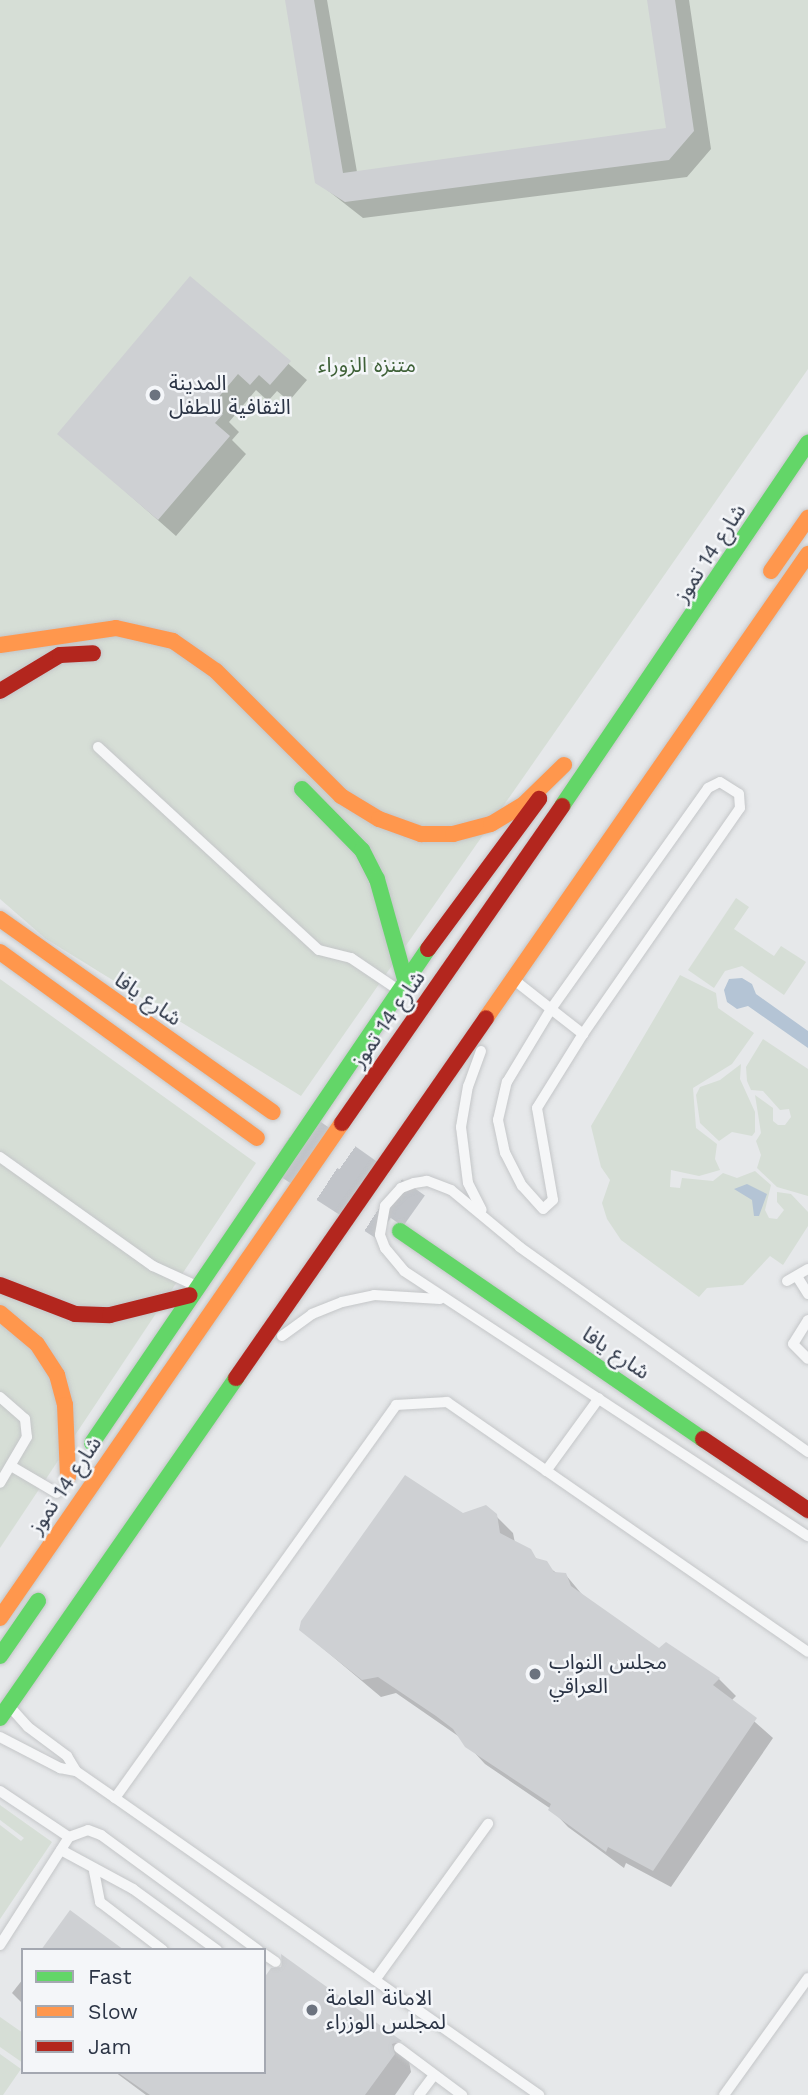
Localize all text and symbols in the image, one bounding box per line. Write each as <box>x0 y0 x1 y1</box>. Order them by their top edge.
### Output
park label: متنزه الزوراء <box>318 352 416 378</box>
place label: المدينة الثقافية للطفل <box>169 370 291 420</box>
marker: المدينة الثقافية للطفل <box>147 387 163 403</box>
street label: شارع 14 تموز <box>669 499 751 607</box>
street label: شارع 14 تموز <box>345 966 431 1072</box>
street label: شارع يافا <box>110 967 186 1031</box>
street label: شارع يافا <box>577 1321 655 1385</box>
street label: شارع 14 تموز <box>23 1431 107 1539</box>
place label: مجلس النواب العراقي <box>549 1649 667 1699</box>
marker: مجلس النواب العراقي <box>527 1666 543 1682</box>
legend <box>21 1948 266 2074</box>
text: Fast <box>88 1964 132 1989</box>
place label: الامانة العامة لمجلس الوزراء <box>326 1985 446 2035</box>
text: Slow <box>88 1999 138 2024</box>
marker: الامانة العامة لمجلس الوزراء <box>304 2002 320 2018</box>
text: Jam <box>88 2034 131 2059</box>

